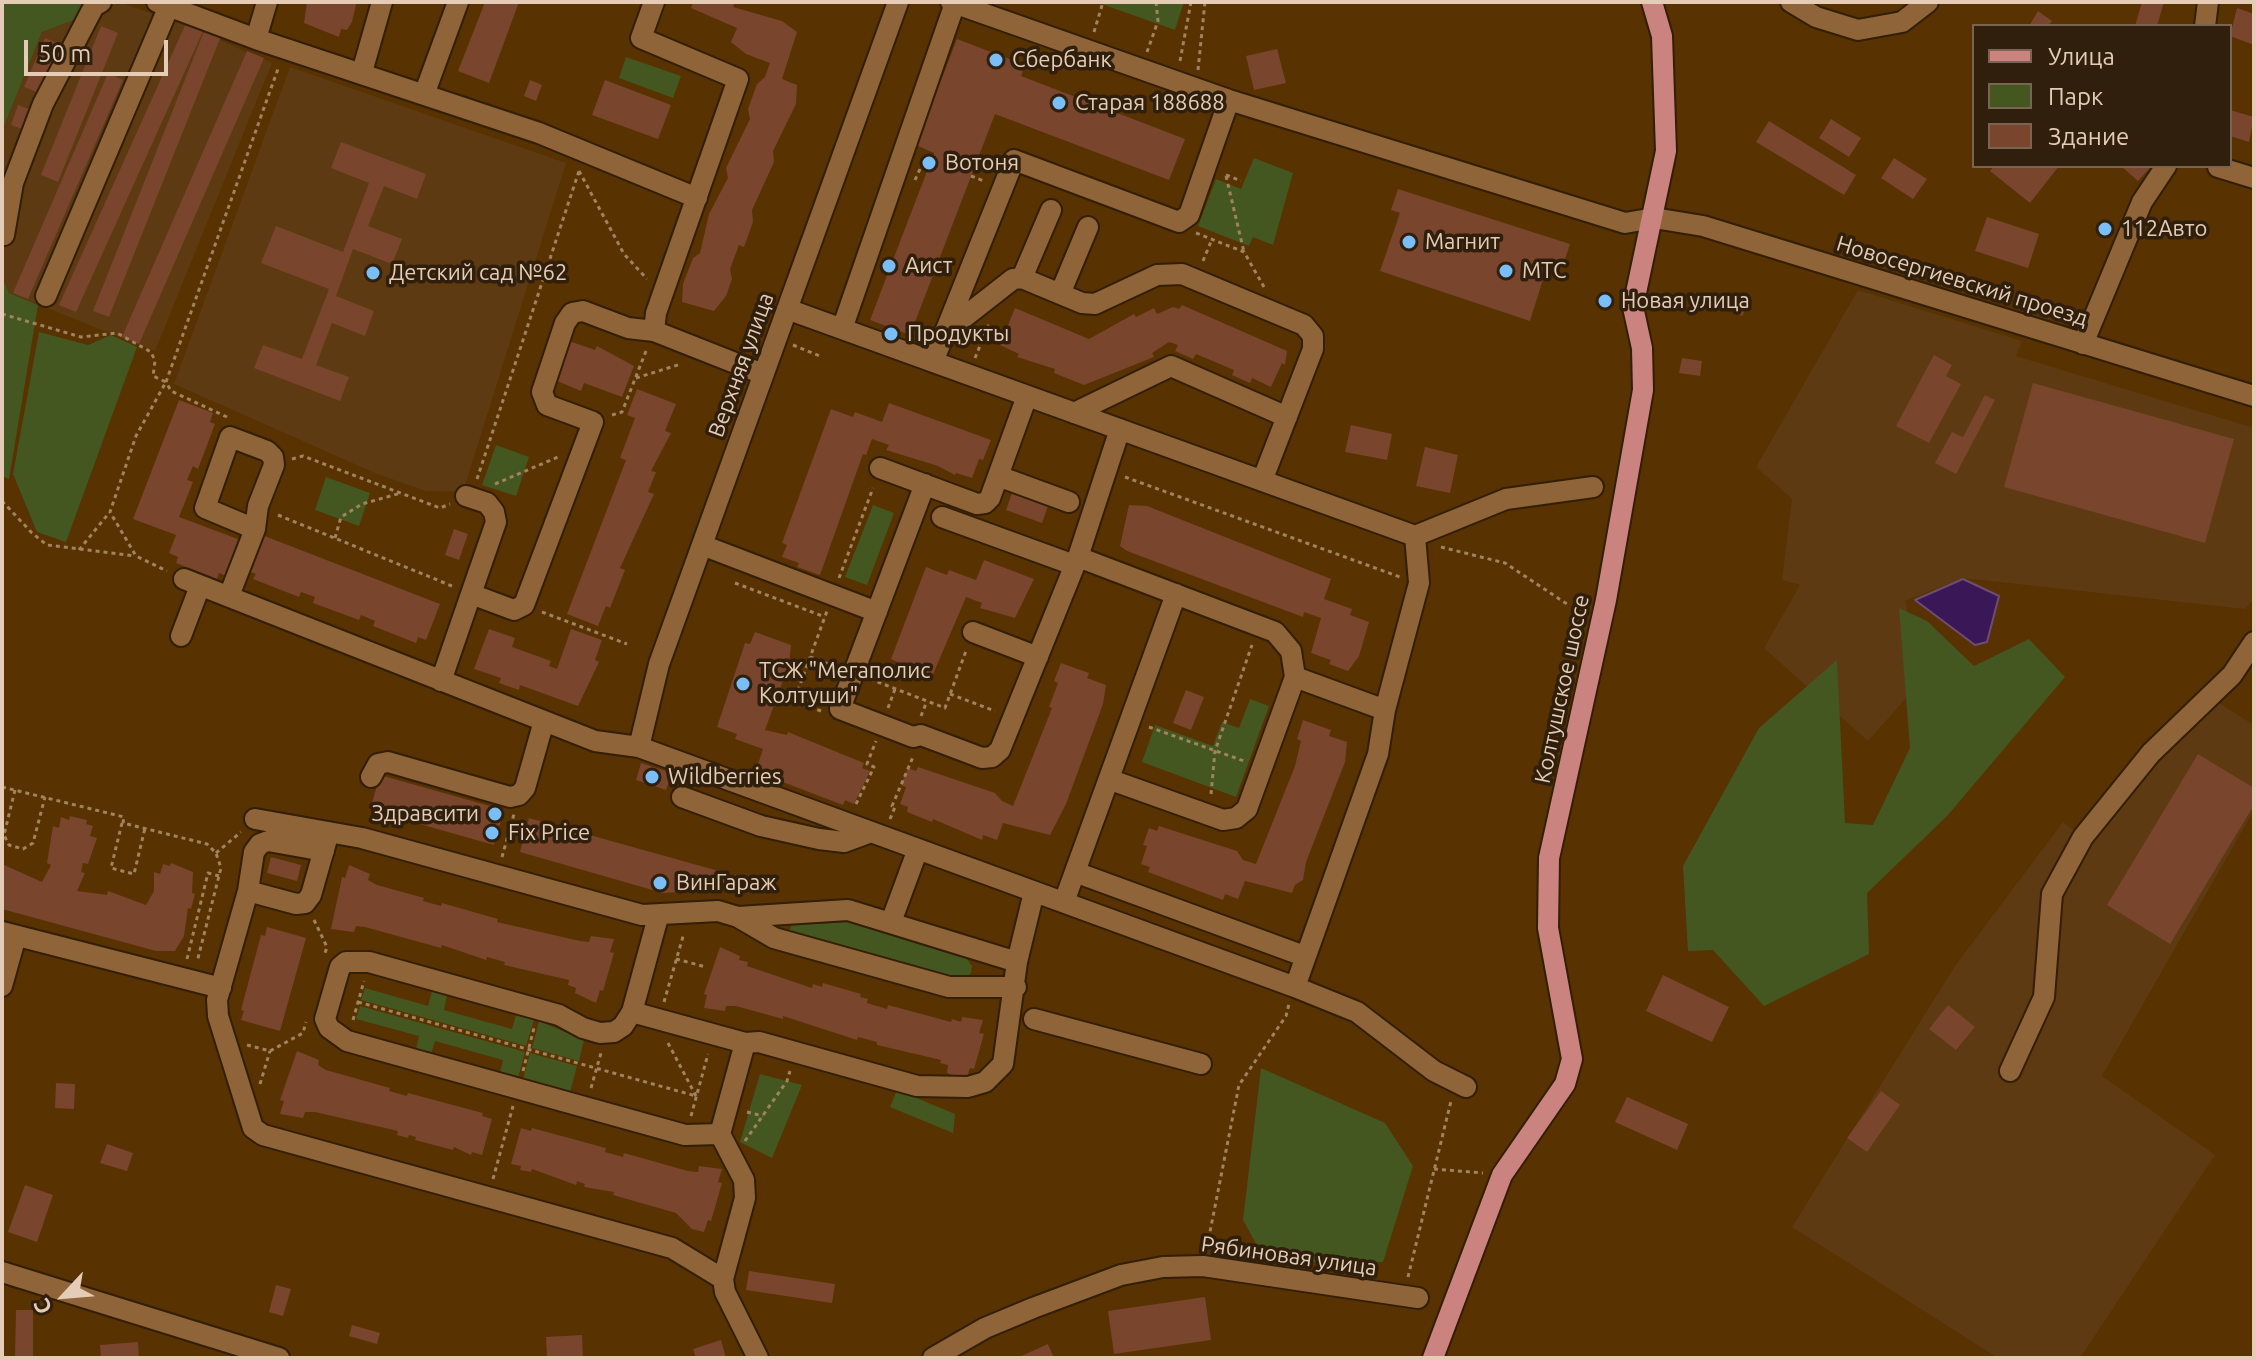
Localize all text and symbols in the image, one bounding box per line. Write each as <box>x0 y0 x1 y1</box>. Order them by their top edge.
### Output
scale bar <box>28 24 172 74</box>
legend <box>1972 24 2232 168</box>
text: 50 m <box>38 40 91 67</box>
text: Улица <box>2048 43 2115 70</box>
place label: Сбербанк <box>1012 47 1112 73</box>
marker: Сбербанк <box>987 51 1005 69</box>
text: Парк <box>2048 83 2103 110</box>
place label: Старая 188688 <box>1075 90 1225 116</box>
marker: Старая 188688 <box>1050 94 1068 112</box>
text: Здание <box>2048 123 2129 150</box>
place label: Вотоня <box>945 150 1019 176</box>
marker: Вотоня <box>920 154 938 172</box>
place label: 112Авто <box>2121 216 2207 242</box>
marker: 112Авто <box>2096 220 2114 238</box>
place label: Магнит <box>1425 229 1500 255</box>
street label: Новосергиевский проезд <box>1833 230 2091 332</box>
marker: Магнит <box>1400 233 1418 251</box>
place label: Аист <box>905 253 953 279</box>
marker: Аист <box>880 257 898 275</box>
place label: МТС <box>1522 258 1567 284</box>
place label: Детский сад №62 <box>389 260 567 286</box>
marker: МТС <box>1497 262 1515 280</box>
marker: Детский сад №62 <box>364 264 382 282</box>
place label: Новая улица <box>1621 288 1750 314</box>
street label: Верхняя улица <box>703 289 779 441</box>
marker: Новая улица <box>1596 292 1614 310</box>
place label: Продукты <box>907 321 1009 347</box>
marker: Продукты <box>882 325 900 343</box>
street label: Колтушское шоссе <box>1529 592 1595 786</box>
place label: ТСЖ "Мегаполис Колтуши" <box>759 658 930 710</box>
marker: ТСЖ "Мегаполис Колтуши" <box>734 675 752 693</box>
place label: Wildberries <box>668 764 781 790</box>
marker: Wildberries <box>643 768 661 786</box>
place label: Здравсити <box>371 801 479 827</box>
marker: Здравсити <box>486 805 504 823</box>
place label: Fix Price <box>508 820 590 846</box>
marker: Fix Price <box>483 824 501 842</box>
place label: ВинГараж <box>676 870 777 896</box>
marker: ВинГараж <box>651 874 669 892</box>
street label: Рябиновая улица <box>1199 1231 1379 1281</box>
north arrow <box>24 1256 104 1336</box>
text: С <box>28 1295 56 1319</box>

